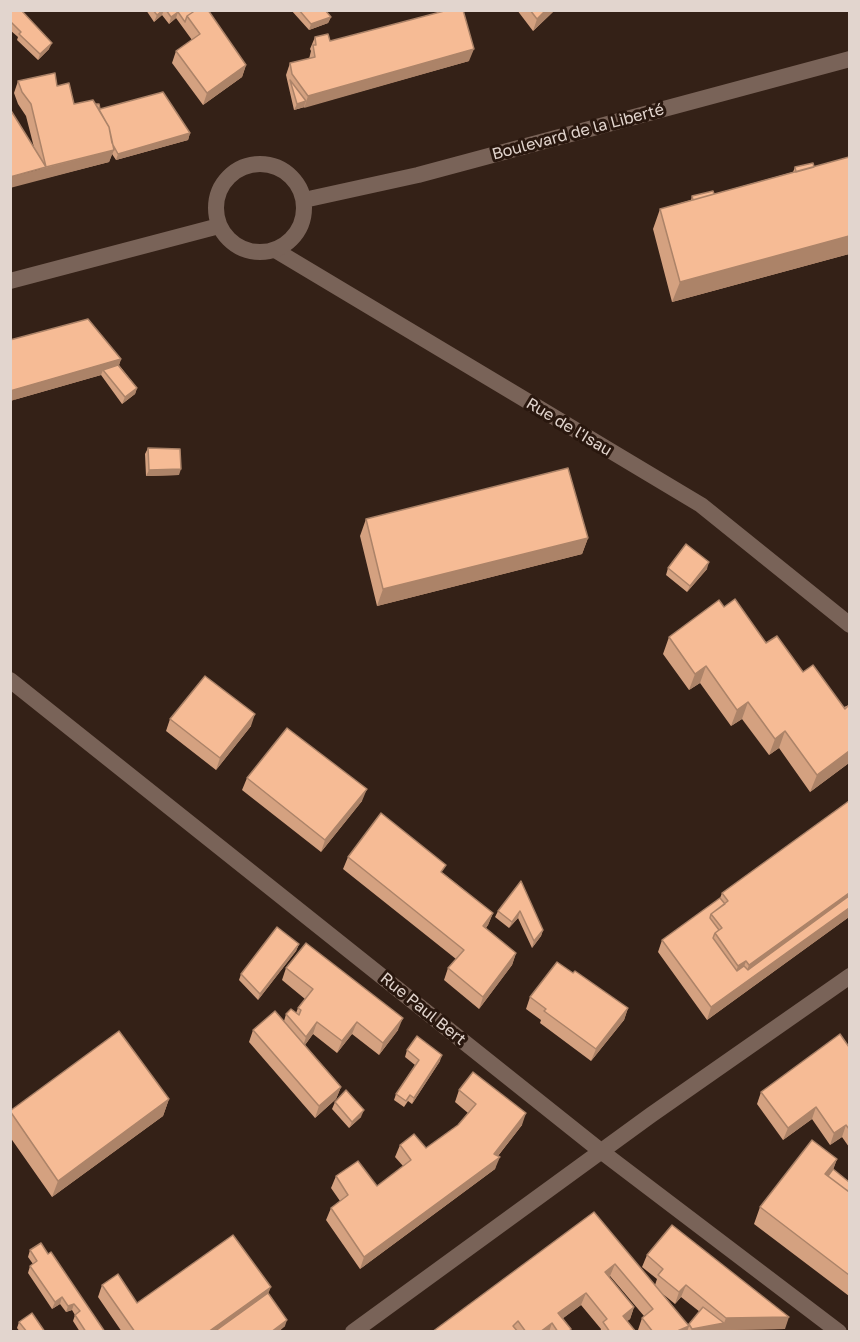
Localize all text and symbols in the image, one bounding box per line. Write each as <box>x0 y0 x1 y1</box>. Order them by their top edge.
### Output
street label: Boulevard de la Liberté <box>490 100 666 164</box>
street label: Rue de l'Isau <box>523 394 615 460</box>
street label: Rue Paul Bert <box>376 969 470 1049</box>

